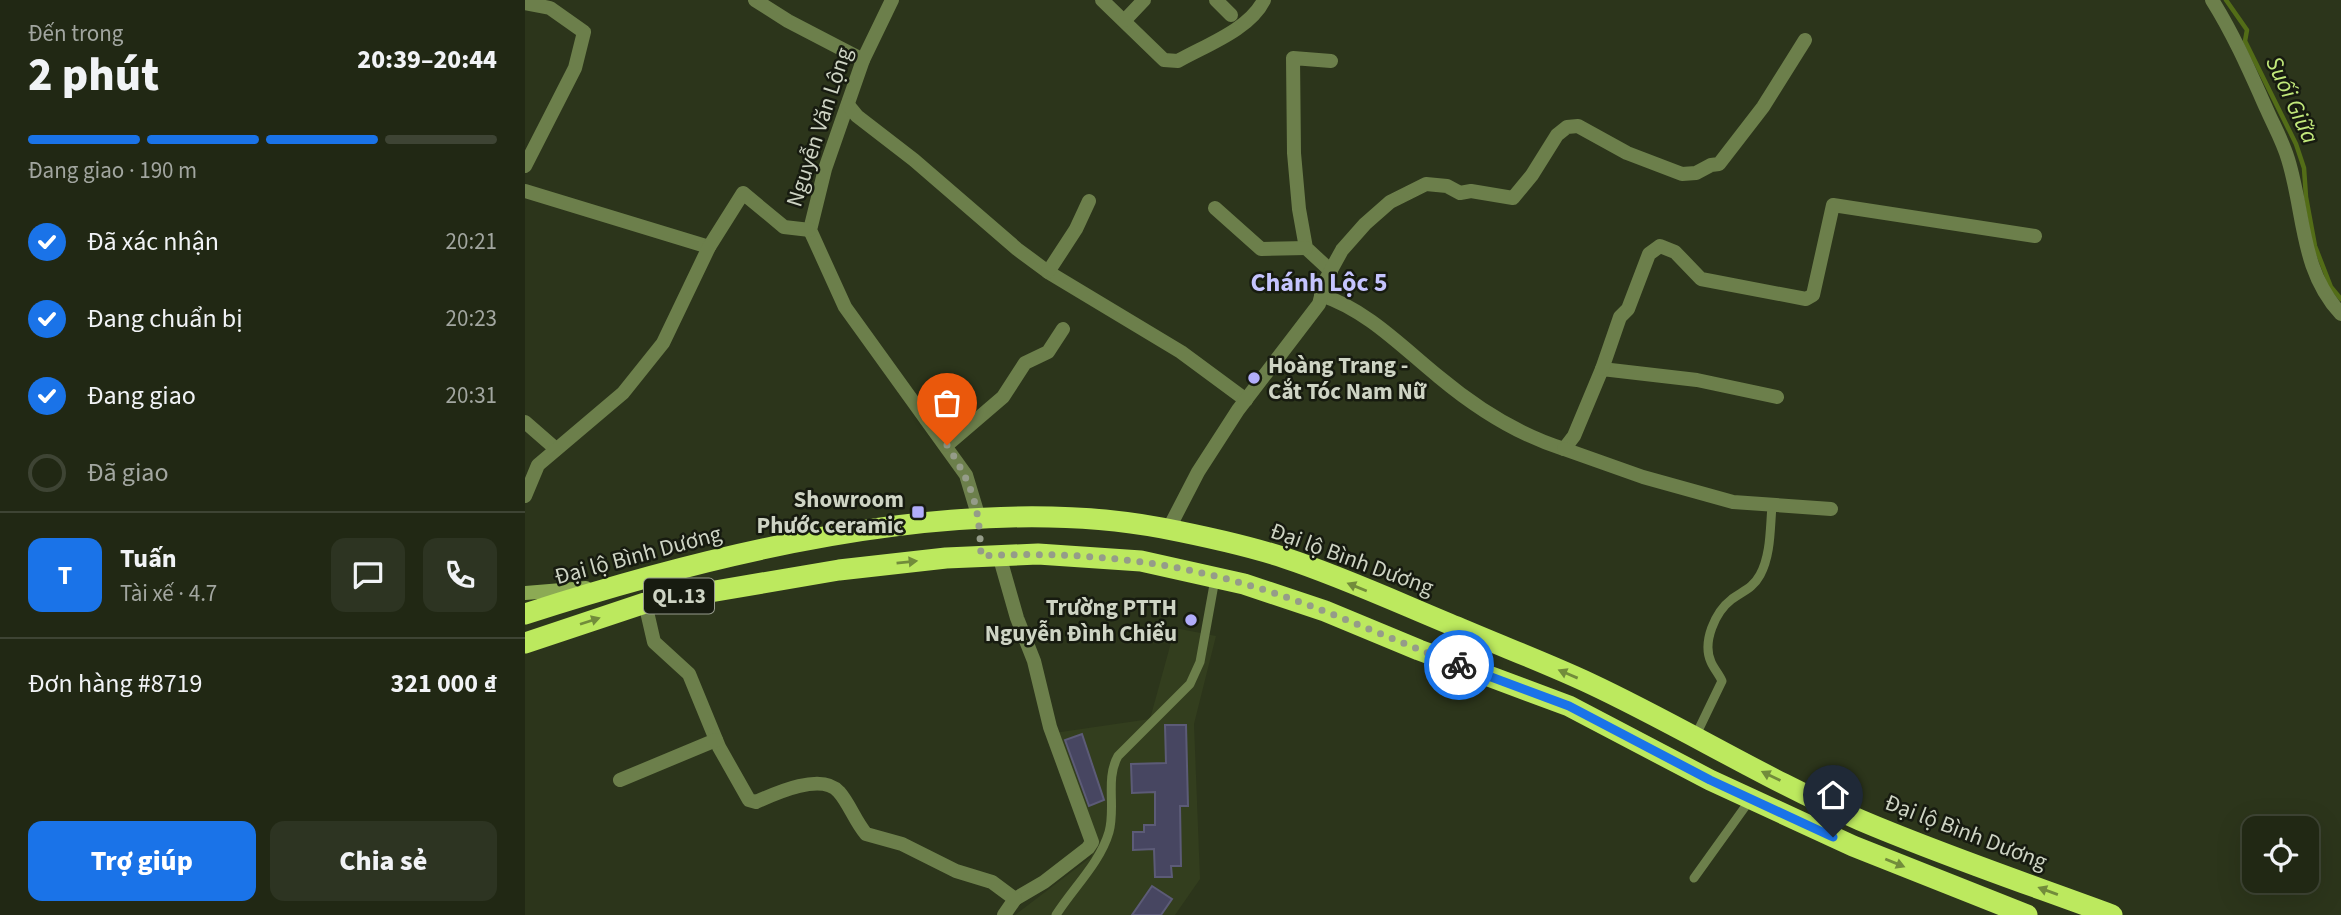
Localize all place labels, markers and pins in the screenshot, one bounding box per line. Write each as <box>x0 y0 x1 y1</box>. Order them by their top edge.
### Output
place label: Hoàng Trang - Cắt Tóc Nam Nữ <box>1268 349 1427 408</box>
marker: Hoàng Trang - Cắt Tóc Nam Nữ <box>1246 370 1262 386</box>
pin <box>917 373 977 445</box>
place label: Showroom Phước ceramic <box>756 483 904 542</box>
marker: Showroom Phước ceramic <box>910 504 926 520</box>
place label: Trường PTTH Nguyễn Đình Chiểu <box>985 591 1177 650</box>
marker: Trường PTTH Nguyễn Đình Chiểu <box>1183 612 1199 628</box>
pin <box>1803 765 1863 837</box>

